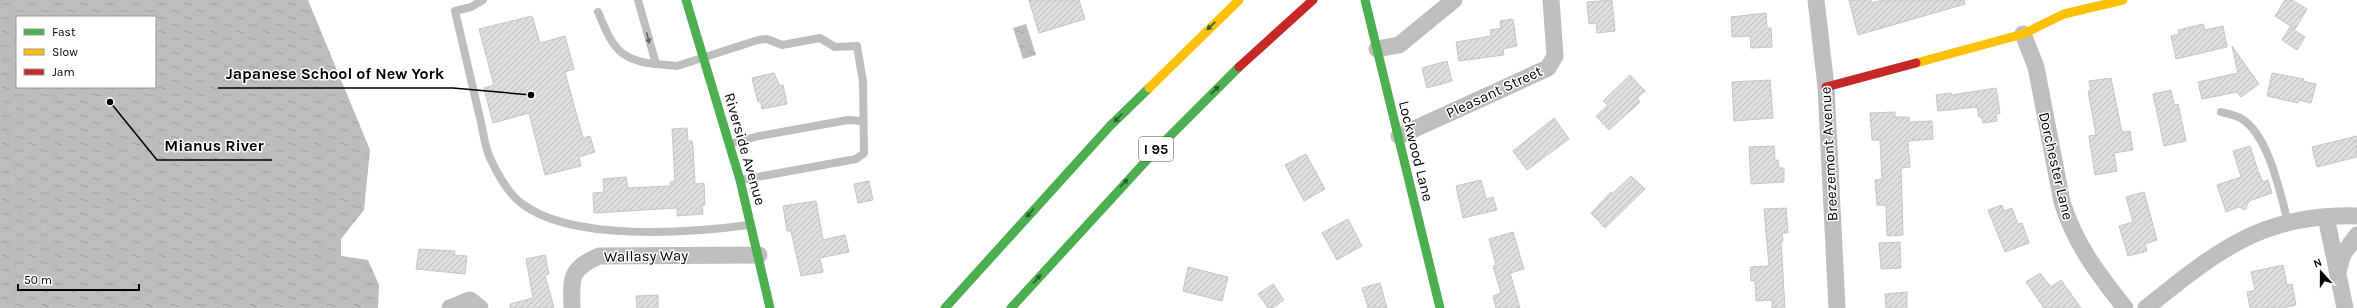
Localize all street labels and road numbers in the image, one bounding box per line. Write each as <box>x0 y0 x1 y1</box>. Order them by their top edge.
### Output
street label: Pleasant Street <box>1443 62 1545 122</box>
street label: Breezemont Avenue <box>1816 86 1842 222</box>
street label: Riverside Avenue <box>720 91 770 207</box>
street label: Lockwood Lane <box>1395 99 1437 203</box>
street label: Dorchester Lane <box>2035 110 2077 222</box>
road number: I 95 <box>1139 137 1173 161</box>
street label: Wallasy Way <box>604 246 688 266</box>

